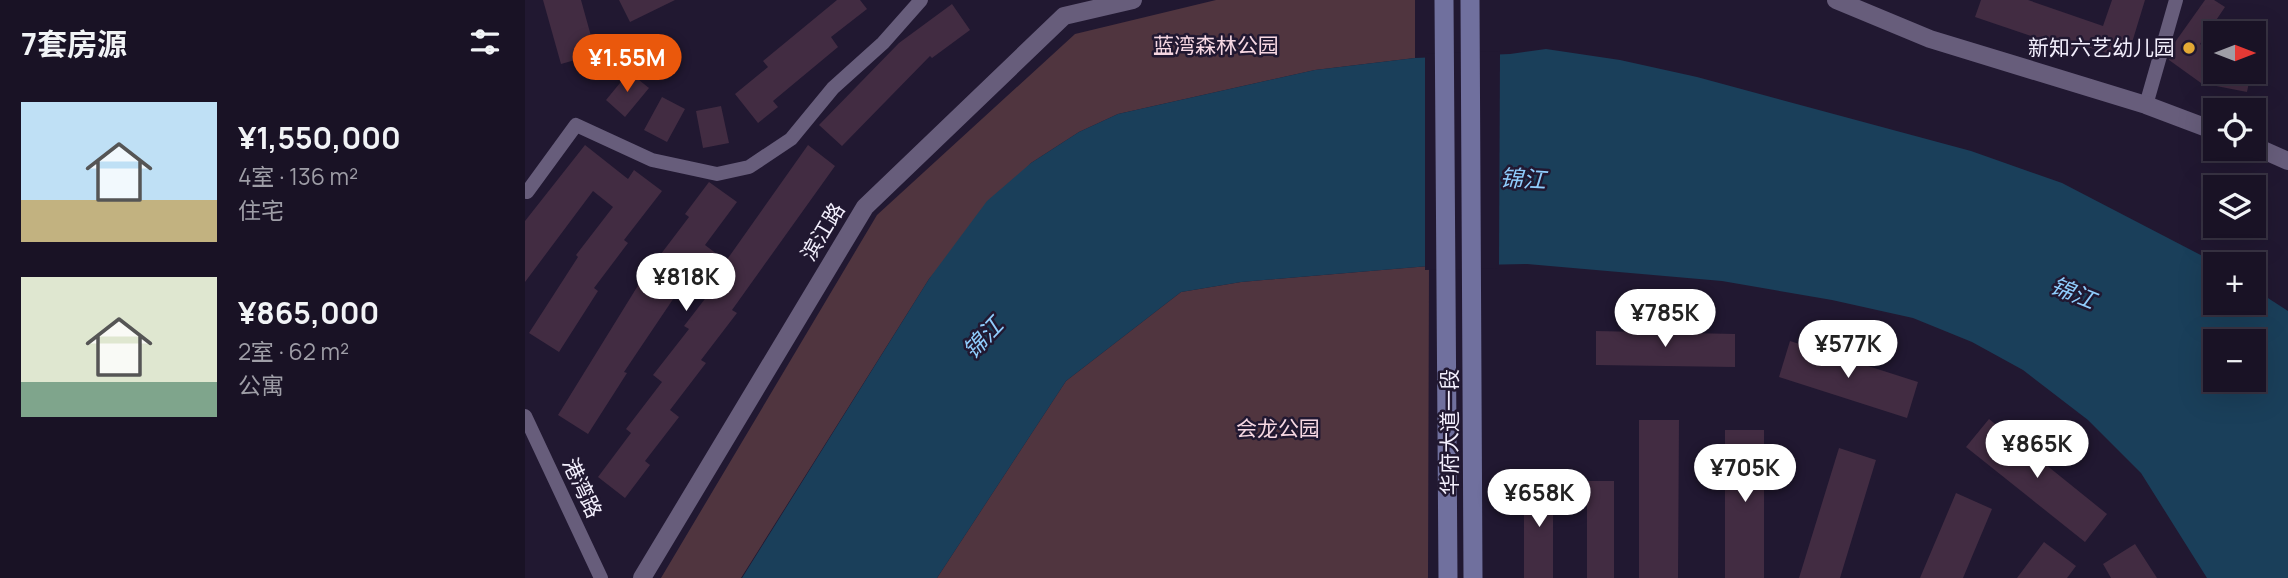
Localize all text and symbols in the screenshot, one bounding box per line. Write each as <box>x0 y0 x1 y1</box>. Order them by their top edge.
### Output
north arrow <box>2203 21 2266 84</box>
map controls <box>2203 21 2266 392</box>
text: 7套房源 <box>21 23 127 64</box>
icon: filters <box>466 23 504 61</box>
park label: 蓝湾森林公园 <box>1153 31 1279 59</box>
place label: 新知六艺幼儿园 <box>2028 33 2175 61</box>
pin: ¥1.55M <box>570 34 684 94</box>
marker: 新知六艺幼儿园 <box>2181 40 2197 56</box>
text: ¥1.55M <box>589 41 665 73</box>
button: locate <box>2203 98 2266 161</box>
text: ¥1,550,000 <box>238 117 401 158</box>
icon: home <box>77 130 161 214</box>
text: 4室 · 136 m² <box>238 160 358 192</box>
water label: 锦江 <box>1499 161 1550 195</box>
button: layers <box>2203 175 2266 238</box>
text: 住宅 <box>238 194 284 226</box>
street label: 滨江路 <box>794 197 850 266</box>
button: + <box>2203 252 2266 315</box>
pin: ¥818K <box>637 254 735 313</box>
text: ¥818K <box>652 260 720 292</box>
water label: 锦江 <box>2046 269 2103 317</box>
pin: ¥785K <box>1616 290 1714 349</box>
text: ¥865,000 <box>238 292 379 333</box>
text: ¥785K <box>1631 296 1699 328</box>
icon: home <box>77 305 161 389</box>
water label: 锦江 <box>955 307 1012 365</box>
pin: ¥577K <box>1799 320 1897 380</box>
text: ¥577K <box>1814 327 1882 359</box>
button: − <box>2203 329 2266 392</box>
text: 2室 · 62 m² <box>238 335 349 367</box>
text: 公寓 <box>238 369 284 401</box>
street label: 华府大道一段 <box>1435 369 1463 495</box>
park label: 会龙公园 <box>1236 414 1320 442</box>
pin: ¥865K <box>1988 420 2086 480</box>
text: ¥865K <box>2002 427 2072 459</box>
pin: ¥705K <box>1696 444 1794 504</box>
text: ¥705K <box>1710 451 1780 483</box>
street label: 港湾路 <box>557 453 609 522</box>
pin: ¥658K <box>1490 470 1588 529</box>
text: ¥658K <box>1504 476 1574 508</box>

